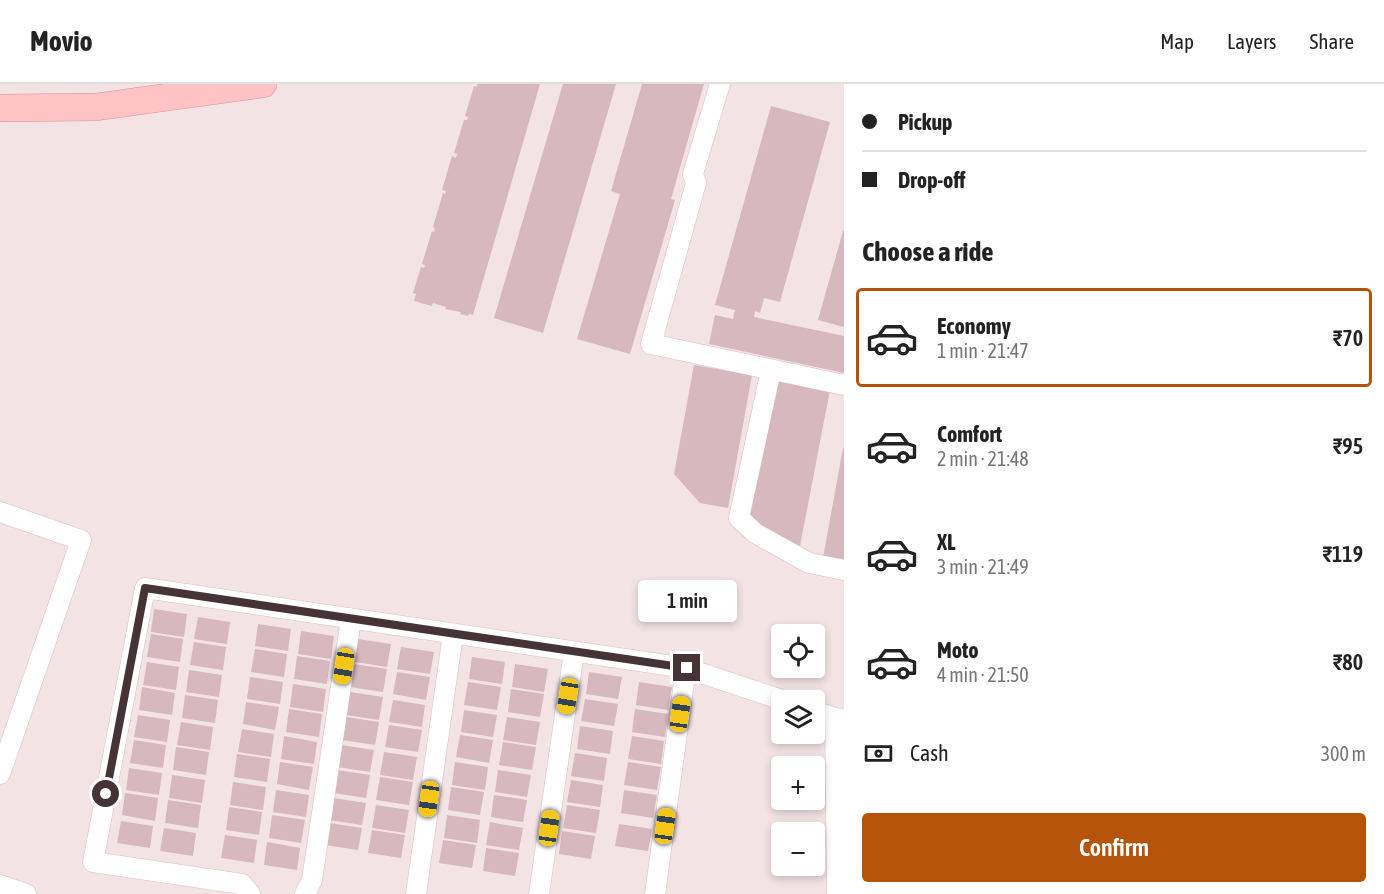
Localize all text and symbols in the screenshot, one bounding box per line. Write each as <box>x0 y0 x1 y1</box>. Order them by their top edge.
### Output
text: Movio <box>30 25 93 57</box>
text: Map <box>1160 29 1194 53</box>
text: Layers <box>1227 29 1277 53</box>
text: Share <box>1310 29 1354 53</box>
text: Pickup <box>898 109 953 135</box>
text: Drop-off <box>898 167 965 193</box>
text: Choose a ride <box>862 236 994 267</box>
icon: car <box>865 311 919 365</box>
text: Economy <box>937 313 1011 339</box>
text: ₹70 <box>1333 325 1363 351</box>
text: 1 min · 21:47 <box>937 339 1029 362</box>
icon: car <box>865 419 919 473</box>
text: Comfort <box>937 421 1002 447</box>
text: ₹95 <box>1333 433 1363 459</box>
text: 2 min · 21:48 <box>937 447 1029 470</box>
icon: car <box>865 527 919 581</box>
text: XL <box>937 529 955 555</box>
text: ₹119 <box>1323 541 1363 567</box>
text: 3 min · 21:49 <box>937 555 1029 578</box>
callout: 1 min <box>638 581 736 623</box>
text: 1 min <box>667 589 708 612</box>
map controls <box>771 624 825 876</box>
button: locate <box>771 624 825 678</box>
icon: car <box>865 635 919 689</box>
text: Moto <box>937 637 979 663</box>
car <box>332 647 356 685</box>
text: ₹80 <box>1333 649 1363 675</box>
route end <box>673 654 700 681</box>
text: 4 min · 21:50 <box>937 663 1029 686</box>
car <box>556 677 580 715</box>
button: layers <box>771 690 825 744</box>
car <box>669 695 691 733</box>
icon: cash <box>862 737 895 770</box>
text: Cash <box>910 740 949 766</box>
text: 300 m <box>1321 742 1366 765</box>
button: + <box>771 756 825 810</box>
route start <box>92 780 119 807</box>
car <box>418 780 440 818</box>
car <box>654 807 676 845</box>
car <box>538 809 560 847</box>
button: Confirm <box>862 813 1366 882</box>
button: − <box>771 822 825 876</box>

